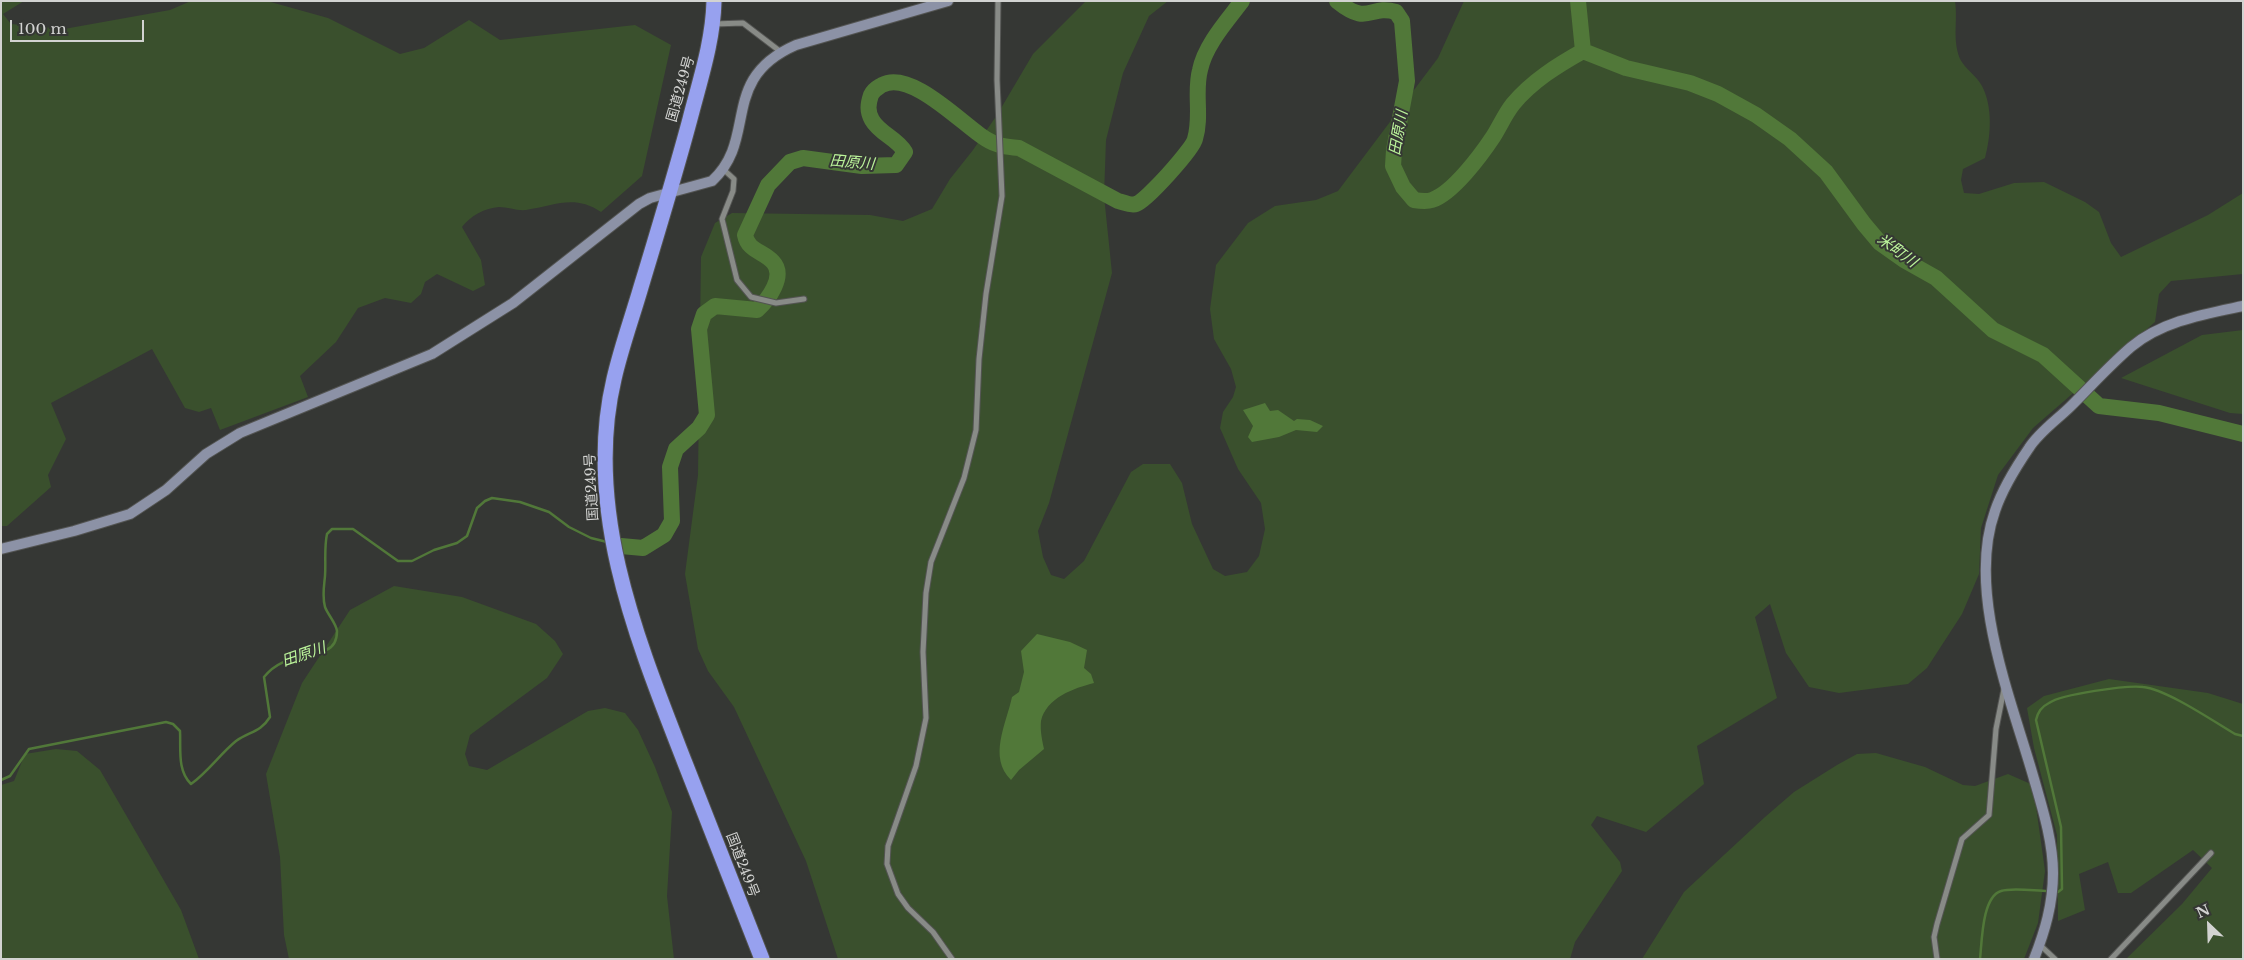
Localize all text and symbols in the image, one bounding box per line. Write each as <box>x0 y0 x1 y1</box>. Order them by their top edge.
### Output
scale bar <box>12 10 146 42</box>
text: 100 m <box>18 19 67 38</box>
street label: 国道249号 <box>664 54 698 124</box>
water label: 田原川 <box>1386 109 1412 157</box>
water label: 田原川 <box>829 152 875 174</box>
water label: 米町川 <box>1874 230 1920 272</box>
street label: 国道249号 <box>582 453 602 521</box>
water label: 田原川 <box>280 639 328 671</box>
street label: 国道249号 <box>722 830 762 900</box>
north arrow <box>2184 900 2234 950</box>
text: N <box>2193 900 2213 922</box>

